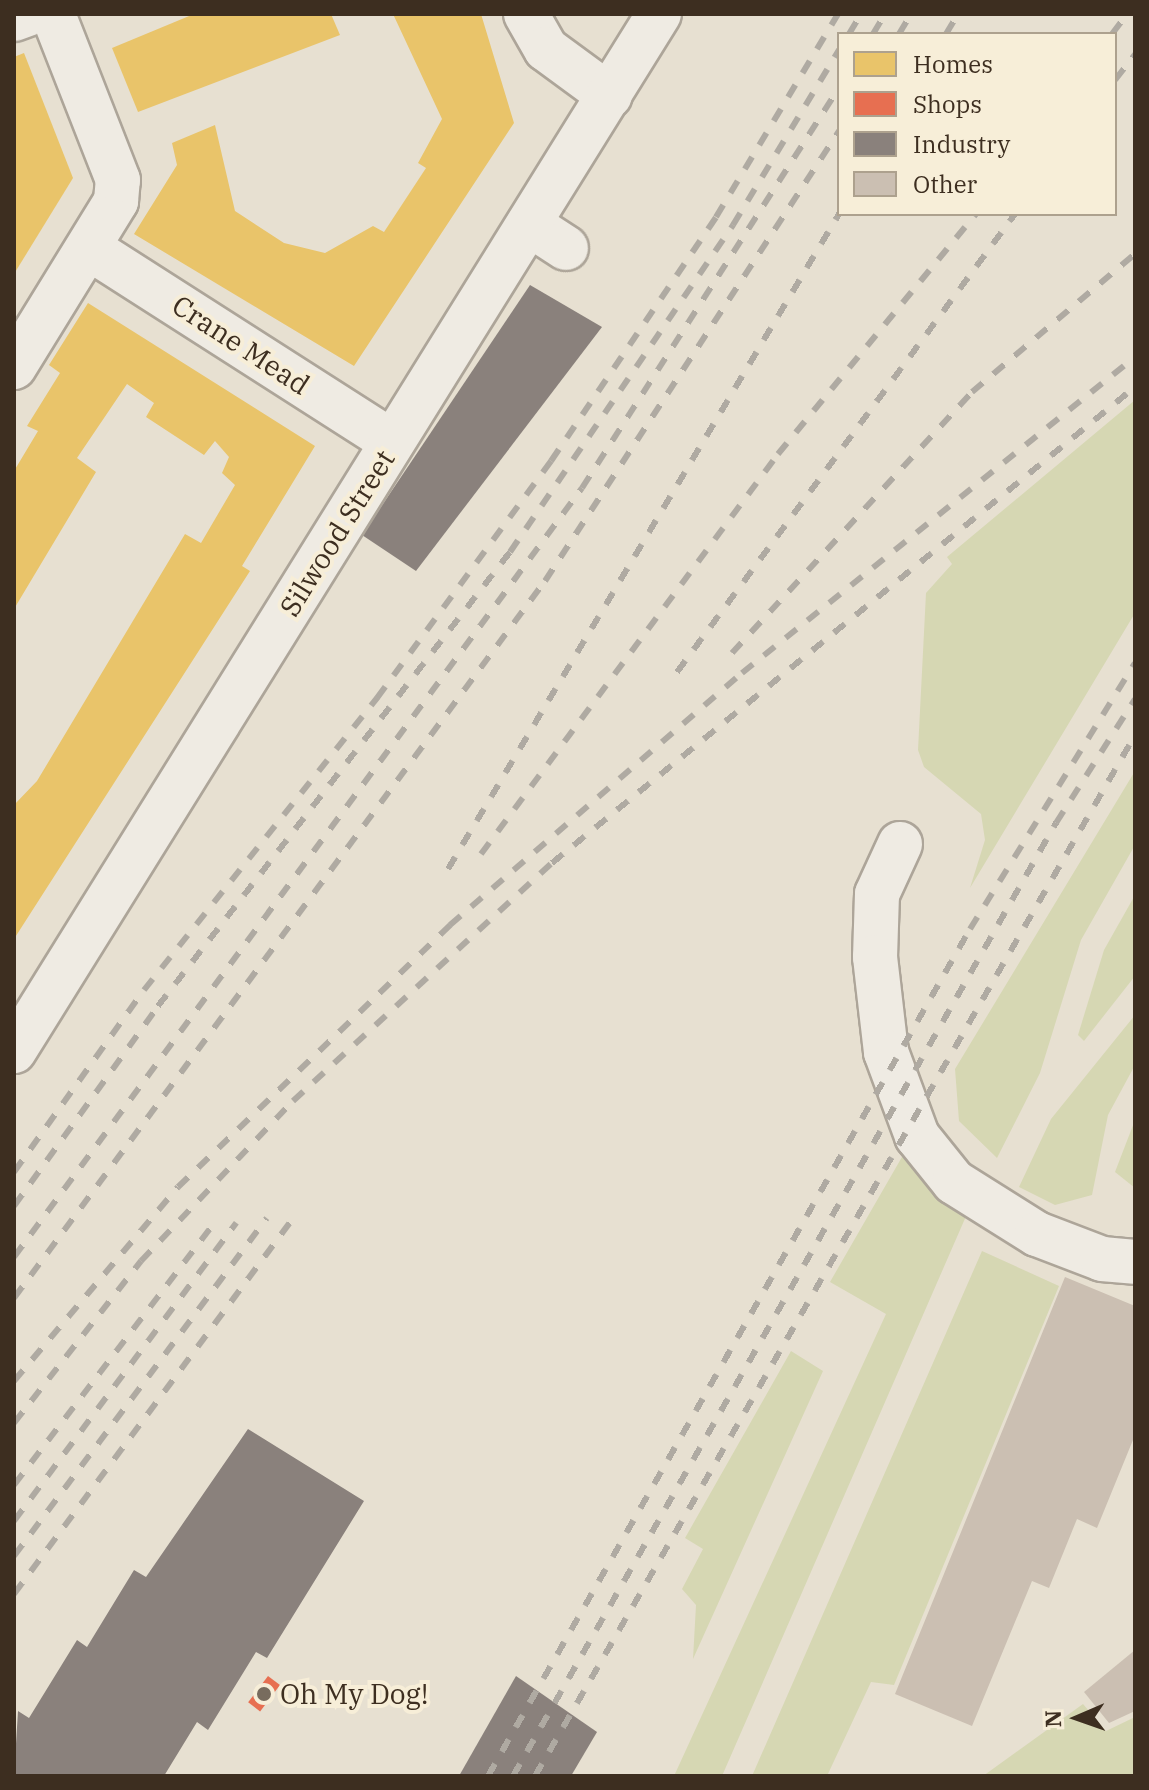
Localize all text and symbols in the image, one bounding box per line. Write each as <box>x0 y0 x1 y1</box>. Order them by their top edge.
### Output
legend <box>837 32 1117 216</box>
text: Homes <box>913 48 993 80</box>
text: Shops <box>913 88 982 120</box>
text: Industry <box>913 128 1010 160</box>
text: Other <box>913 168 977 200</box>
street label: Crane Mead <box>166 288 316 402</box>
street label: Silwood Street <box>273 444 401 622</box>
place label: Oh My Dog! <box>280 1677 429 1711</box>
north arrow <box>1037 1678 1117 1758</box>
marker: Oh My Dog! <box>255 1685 273 1703</box>
text: N <box>1038 1710 1067 1728</box>

